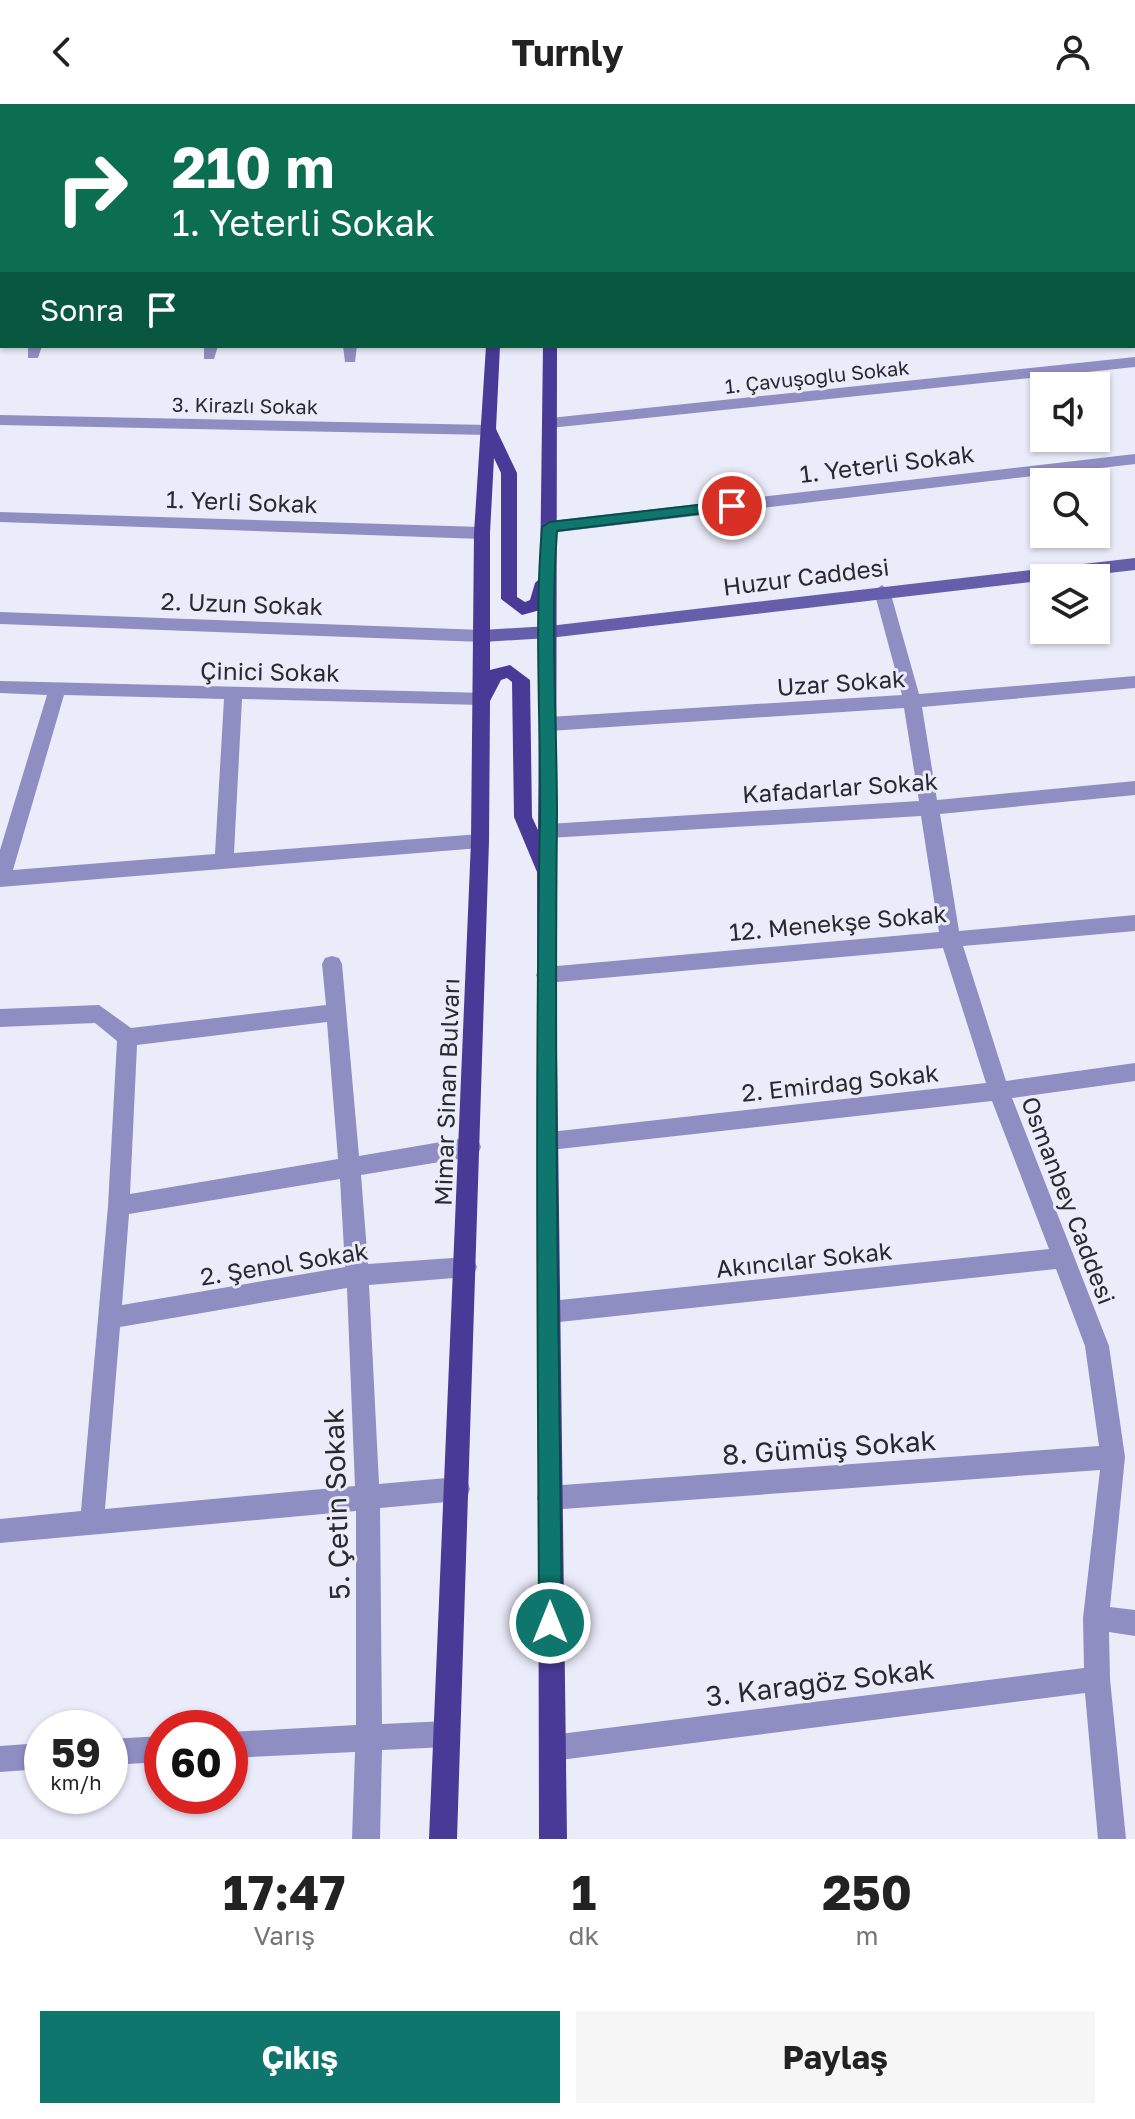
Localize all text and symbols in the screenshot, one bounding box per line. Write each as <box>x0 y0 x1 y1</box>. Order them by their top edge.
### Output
icon: back <box>40 30 84 74</box>
icon: person <box>1051 30 1095 74</box>
text: Turnly <box>511 31 624 74</box>
text: 210 m <box>172 133 334 200</box>
icon: right <box>40 136 144 240</box>
text: 1. Yeterli Sokak <box>172 201 435 244</box>
icon: arrive <box>140 288 184 332</box>
text: Sonra <box>40 292 124 328</box>
street label: 1. Çavuşoğlu Sokak <box>724 354 910 398</box>
map controls <box>1030 372 1110 644</box>
button: sound <box>1030 372 1110 452</box>
street label: 3. Kirazlı Sokak <box>172 392 318 418</box>
street label: 1. Yeterli Sokak <box>798 438 976 488</box>
button: search <box>1030 468 1110 548</box>
pin <box>698 472 766 540</box>
street label: 1. Yerli Sokak <box>166 484 318 518</box>
icon: arrive <box>710 484 754 528</box>
street label: Huzur Caddesi <box>721 551 891 601</box>
button: layers <box>1030 564 1110 644</box>
street label: 2. Uzun Sokak <box>160 586 324 620</box>
street label: Çinici Sokak <box>200 655 340 687</box>
street label: Uzar Sokak <box>776 663 906 701</box>
street label: Kafadarlar Sokak <box>741 766 939 808</box>
street label: 12. Menekşe Sokak <box>728 898 948 946</box>
street label: Mimar Sinan Bulvarı <box>428 978 464 1206</box>
street label: 2. Emirdağ Sokak <box>740 1057 940 1107</box>
street label: Osmanbey Caddesi <box>1016 1092 1122 1308</box>
street label: 2. Şenol Sokak <box>198 1235 370 1291</box>
street label: Akıncılar Sokak <box>714 1235 894 1283</box>
street label: 5. Çetin Sokak <box>316 1407 356 1600</box>
street label: 8. Gümüş Sokak <box>721 1423 937 1471</box>
position arrow <box>508 1581 592 1665</box>
street label: 3. Karagöz Sokak <box>704 1652 936 1712</box>
speed limit sign: 60 <box>144 1710 248 1814</box>
text: 59 <box>51 1728 101 1776</box>
text: km/h <box>51 1770 101 1794</box>
text: 17:47 <box>223 1863 345 1921</box>
text: 1 <box>571 1863 596 1921</box>
text: 250 <box>822 1863 912 1921</box>
text: Varış <box>254 1920 315 1951</box>
text: dk <box>568 1920 599 1951</box>
text: m <box>856 1920 879 1951</box>
button: Çıkış <box>40 2011 560 2103</box>
button: Paylaş <box>576 2011 1095 2103</box>

